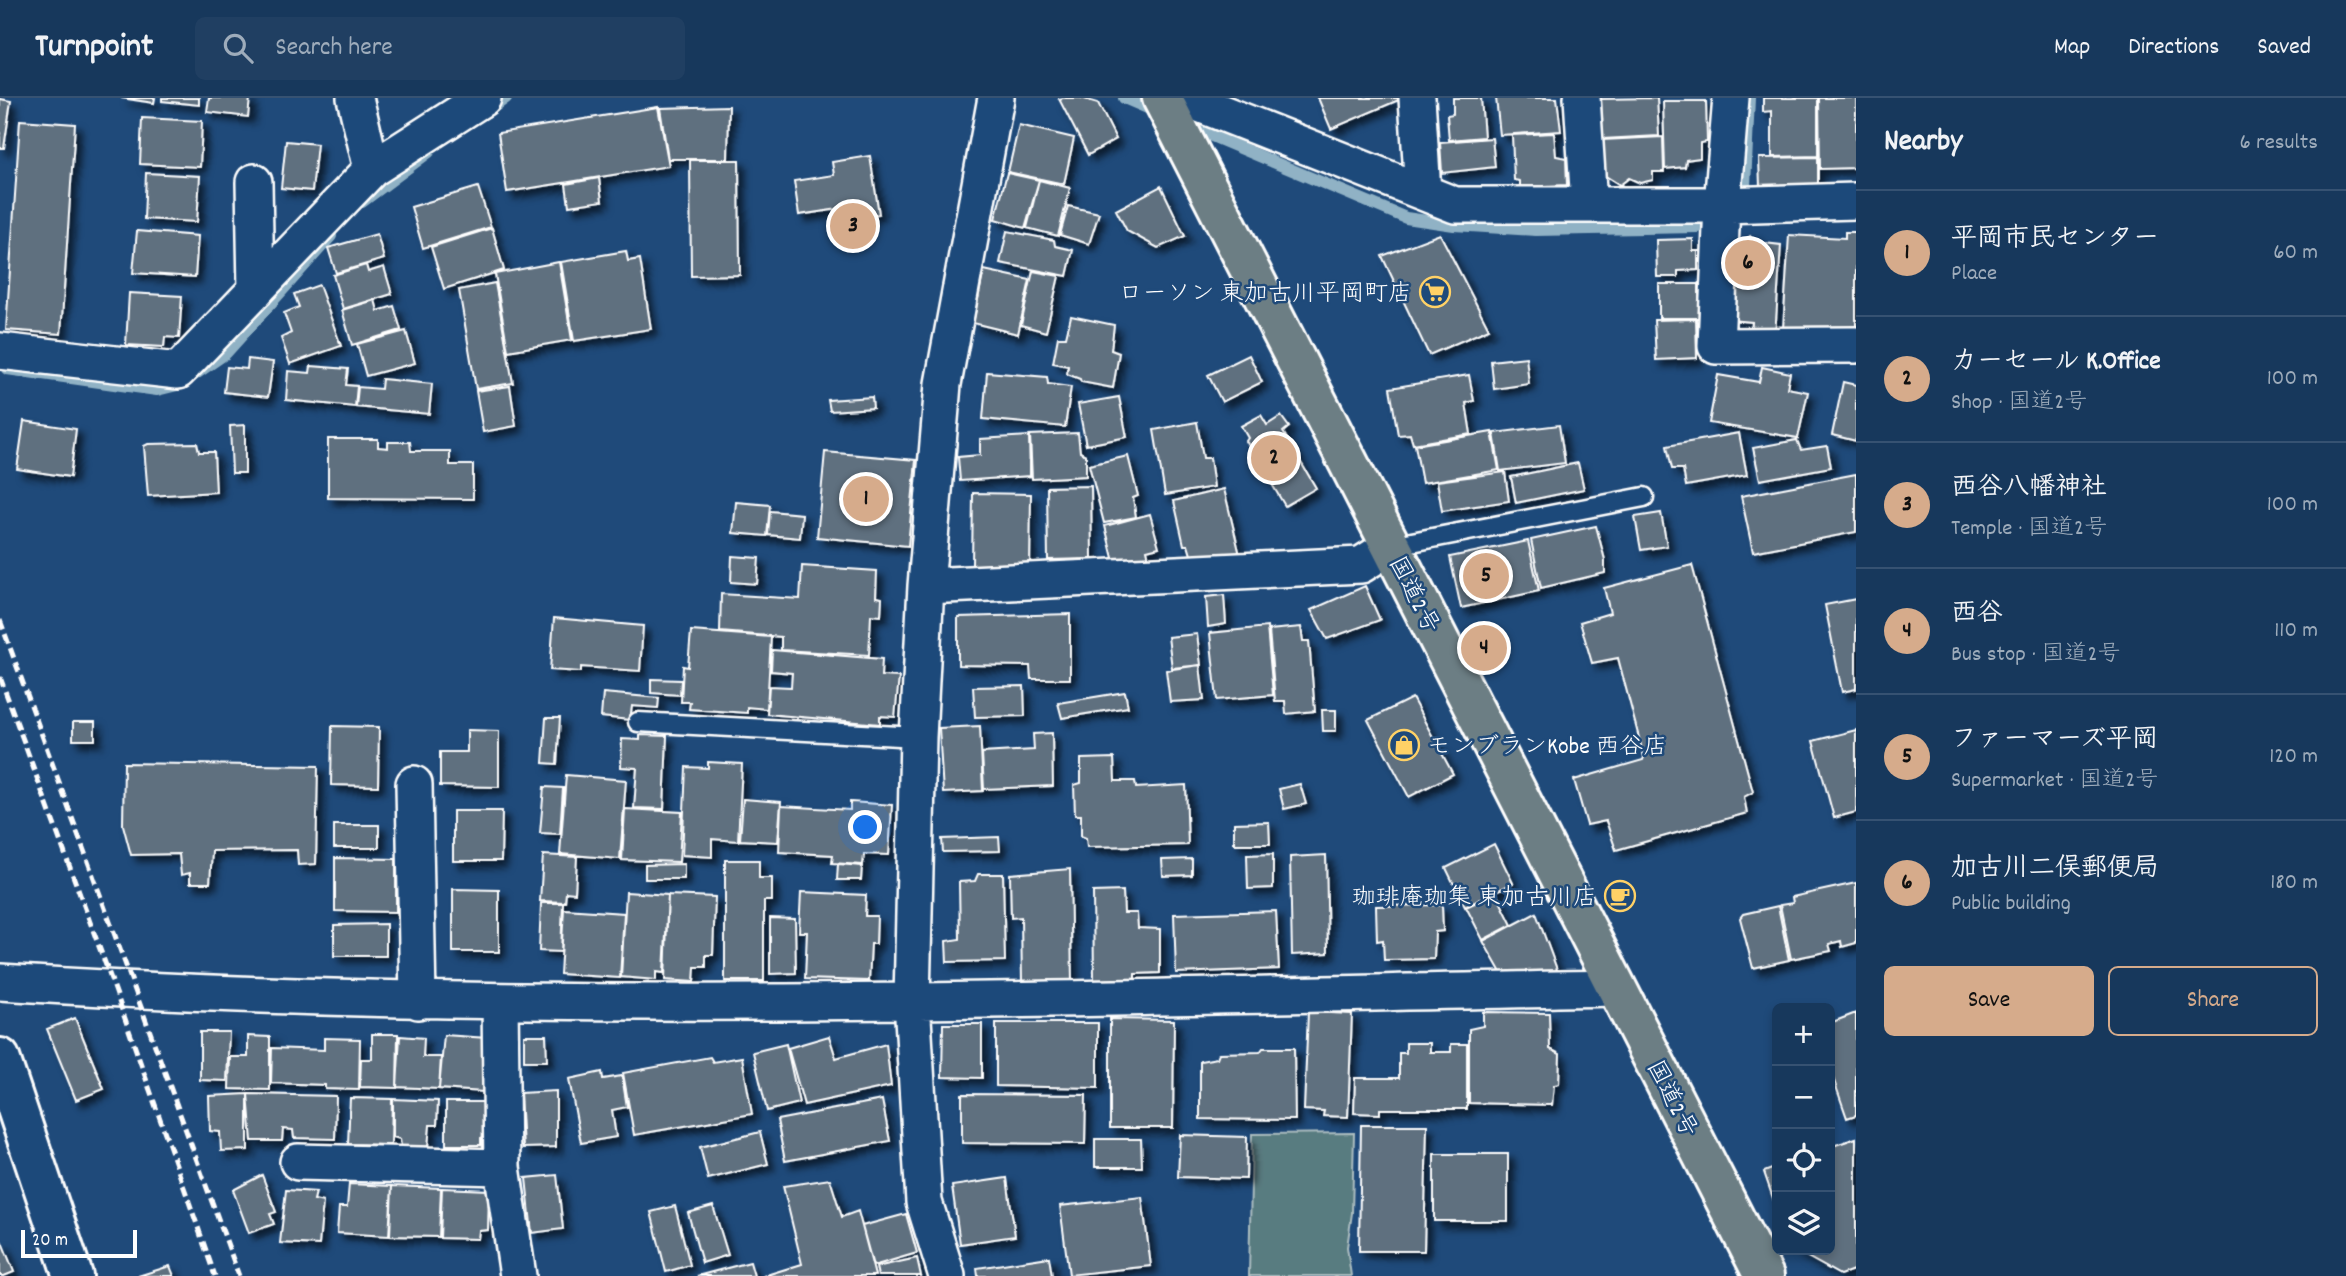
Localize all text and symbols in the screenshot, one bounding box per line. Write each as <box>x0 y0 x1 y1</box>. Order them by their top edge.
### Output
search box <box>195 17 685 80</box>
text: Turnpoint <box>35 25 153 72</box>
icon: search <box>219 29 257 67</box>
text: Search here <box>275 30 393 67</box>
text: Map <box>2054 31 2090 65</box>
text: Directions <box>2128 31 2219 65</box>
text: Saved <box>2257 31 2311 65</box>
text: Nearby <box>1884 122 1962 165</box>
text: 6 results <box>2240 127 2318 160</box>
pin: 3 <box>830 200 876 252</box>
text: 平岡市民センター <box>1951 221 2159 258</box>
pin: 6 <box>1725 237 1771 289</box>
text: 1 <box>1904 237 1910 270</box>
text: 60 m <box>2273 237 2318 270</box>
text: Place <box>1951 258 1997 291</box>
supermarket icon: ローソン 東加古川平岡町店 <box>1418 275 1452 309</box>
place label: ローソン 東加古川平岡町店 <box>1119 278 1412 312</box>
text: カーセール K.Office <box>1951 344 2161 381</box>
text: 2 <box>1902 363 1912 396</box>
text: 100 m <box>2267 363 2318 396</box>
text: Shop · 国道2号 <box>1951 387 2087 420</box>
pin: 2 <box>1251 432 1297 484</box>
text: 西谷八幡神社 <box>1951 470 2107 507</box>
pin: 1 <box>843 473 889 525</box>
text: 3 <box>1902 489 1912 522</box>
text: 100 m <box>2267 489 2318 522</box>
text: Temple · 国道2号 <box>1951 513 2107 546</box>
pin: 5 <box>1463 550 1509 602</box>
street label: 国道2号 <box>1378 551 1446 640</box>
text: 西谷 <box>1951 596 2003 633</box>
text: 4 <box>1902 615 1912 648</box>
text: 110 m <box>2274 615 2318 648</box>
pin: 4 <box>1461 622 1507 674</box>
text: Bus stop · 国道2号 <box>1951 639 2121 672</box>
text: ファーマーズ平岡 <box>1951 722 2158 759</box>
shop icon: モンブランKobe 西谷店 <box>1387 728 1421 762</box>
place label: モンブランKobe 西谷店 <box>1427 731 1667 765</box>
text: 5 <box>1902 741 1912 774</box>
text: 120 m <box>2269 741 2318 774</box>
text: Supermarket · 国道2号 <box>1951 765 2158 798</box>
your location <box>848 810 882 844</box>
text: 加古川二俣郵便局 <box>1951 851 2159 888</box>
text: 6 <box>1901 867 1913 900</box>
text: 180 m <box>2270 867 2318 900</box>
cafe icon: 珈琲庵珈集 東加古川店 <box>1603 879 1637 913</box>
place label: 珈琲庵珈集 東加古川店 <box>1352 882 1597 916</box>
text: Public building <box>1951 888 2071 921</box>
button: Save <box>1884 966 2094 1036</box>
button: Share <box>2108 966 2318 1036</box>
map controls <box>1772 1003 1835 1255</box>
button: + <box>1772 1003 1835 1066</box>
street label: 国道2号 <box>1636 1055 1704 1144</box>
button: − <box>1772 1066 1835 1129</box>
button: locate <box>1772 1129 1835 1192</box>
button: layers <box>1772 1192 1835 1255</box>
scale bar <box>21 1227 136 1259</box>
text: 20 m <box>32 1228 68 1255</box>

